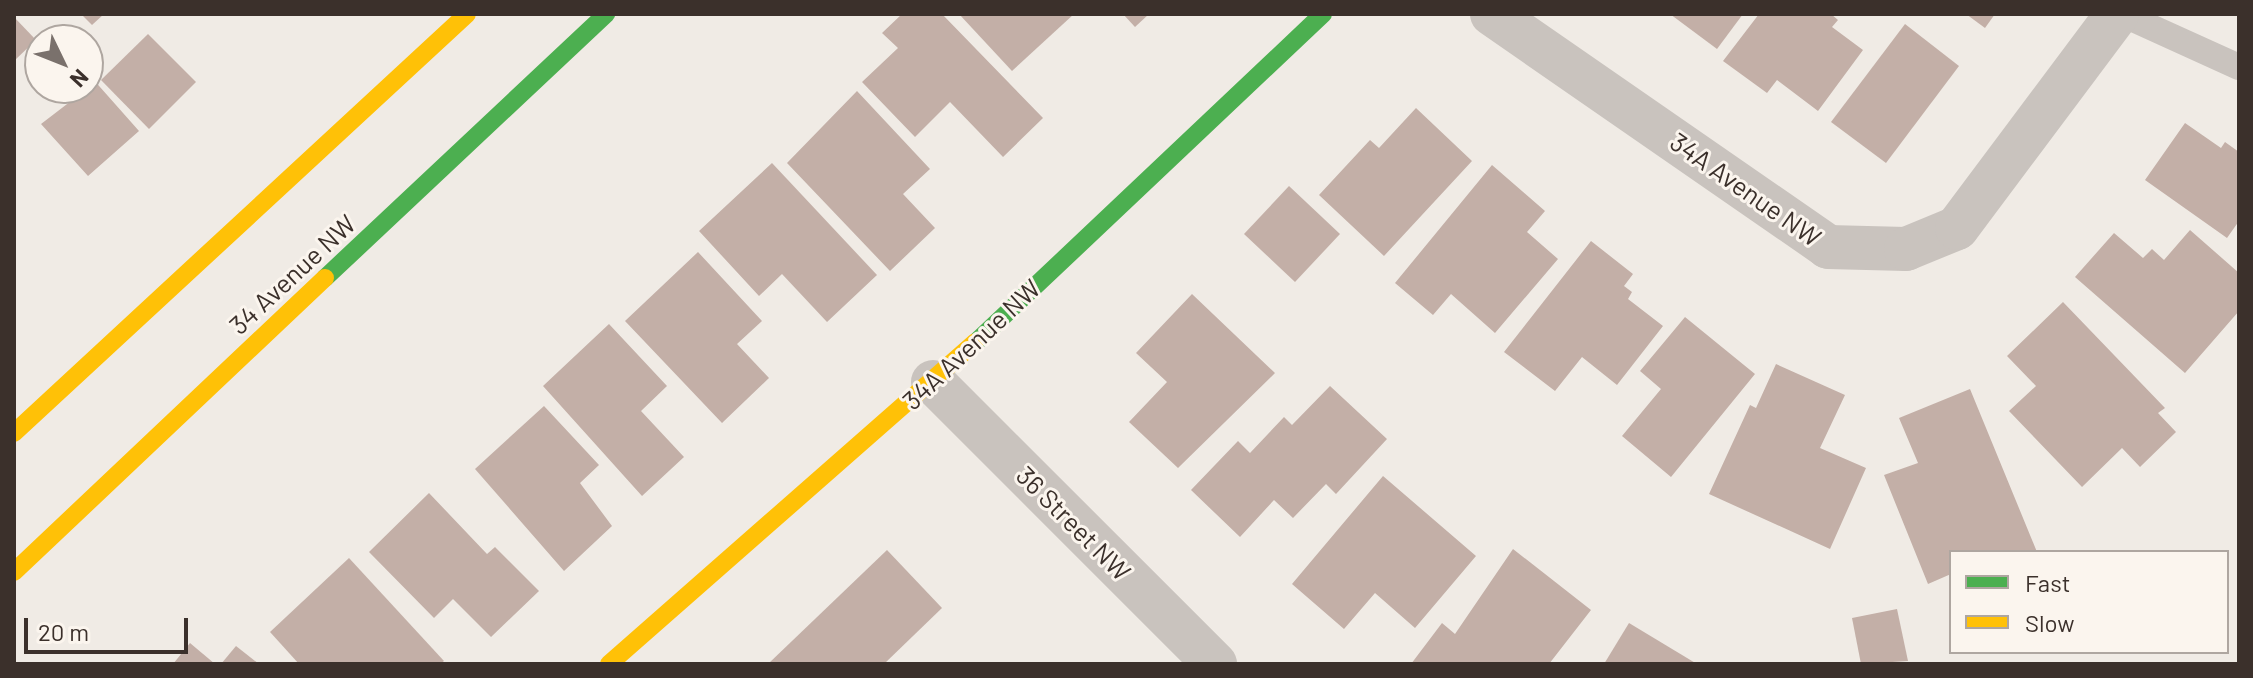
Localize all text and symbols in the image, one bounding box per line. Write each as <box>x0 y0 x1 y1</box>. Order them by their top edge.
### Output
north arrow <box>24 24 104 104</box>
text: N <box>66 65 95 93</box>
street label: 34A Avenue NW <box>1665 125 1827 253</box>
street label: 34 Avenue NW <box>222 208 362 340</box>
street label: 34A Avenue NW <box>896 272 1046 416</box>
street label: 36 Street NW <box>1010 459 1138 587</box>
legend <box>1949 550 2229 654</box>
text: Fast <box>2025 568 2070 597</box>
scale bar <box>28 602 192 652</box>
text: Slow <box>2025 608 2074 637</box>
text: 20 m <box>38 617 89 646</box>

